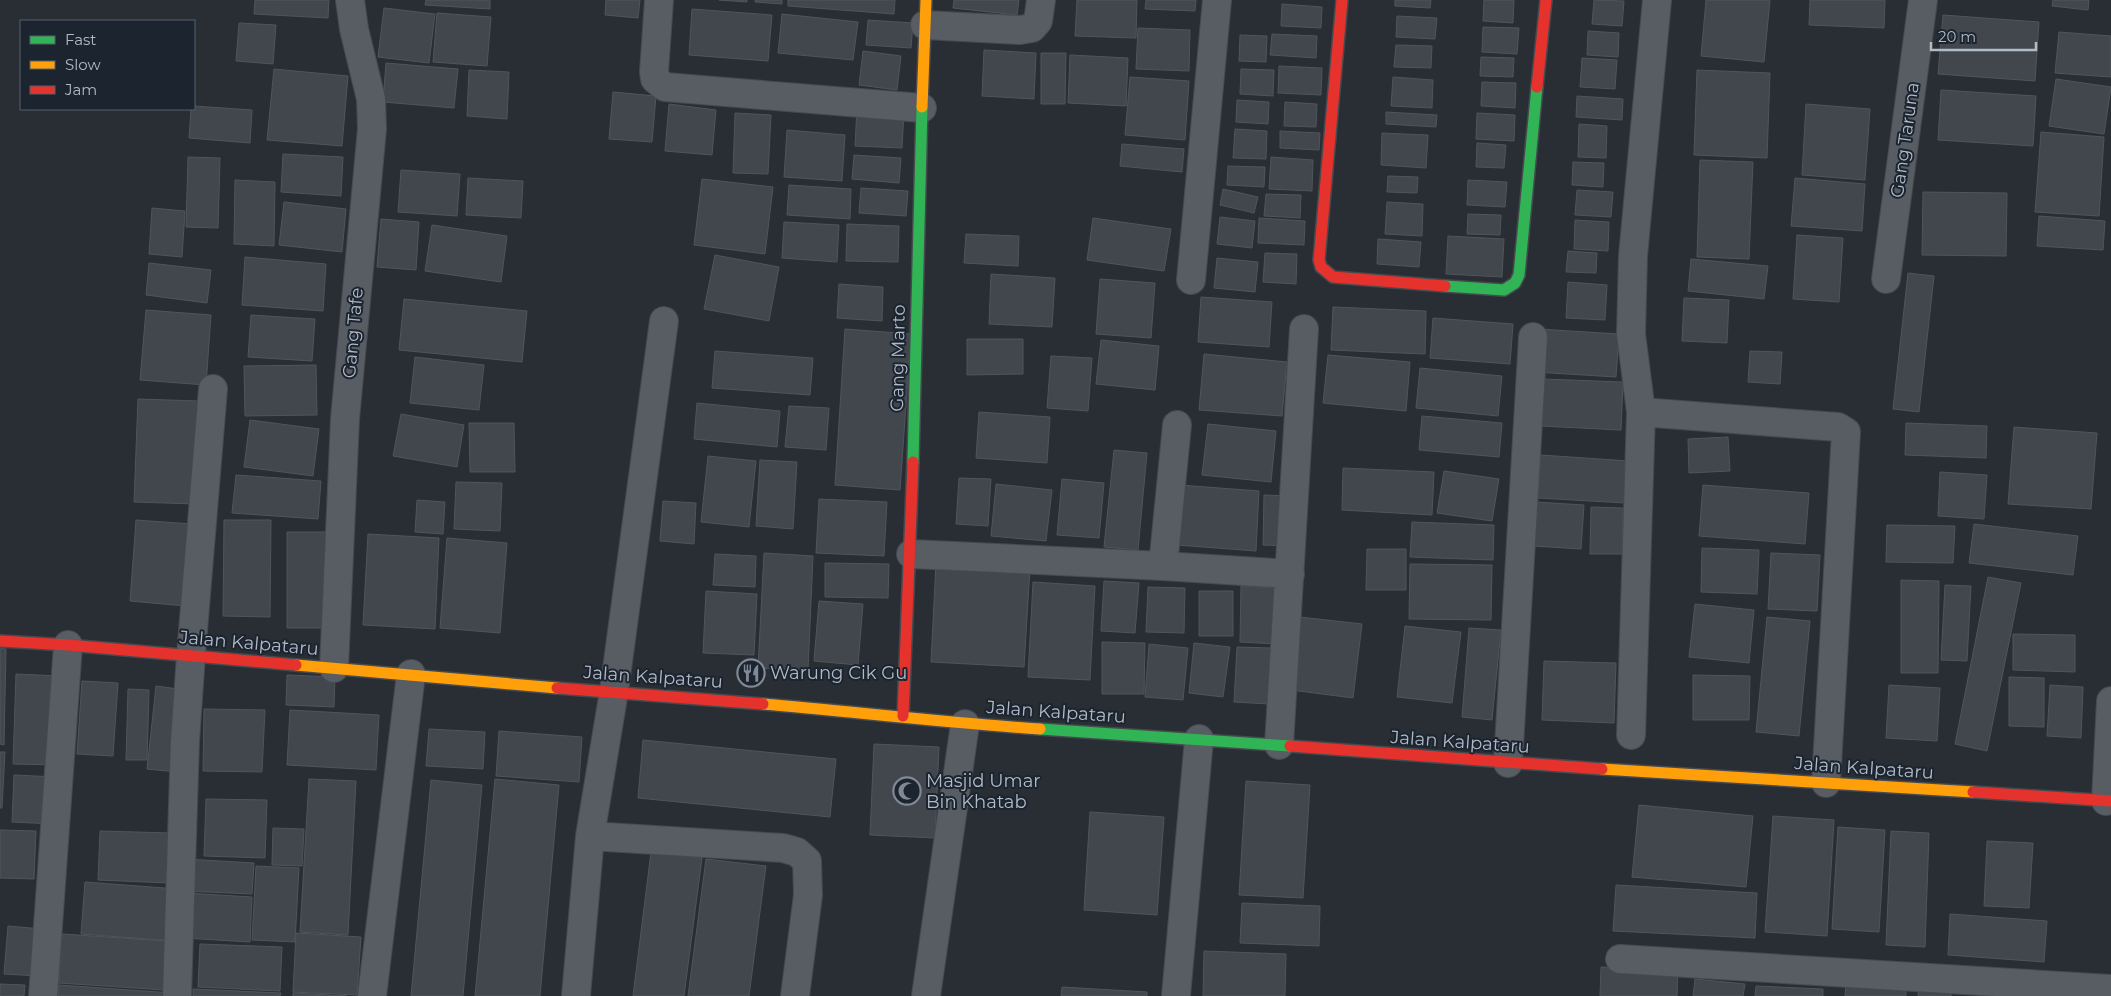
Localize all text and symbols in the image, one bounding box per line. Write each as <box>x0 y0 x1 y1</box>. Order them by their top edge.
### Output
legend <box>20 20 195 110</box>
scale bar <box>1931 20 2036 52</box>
text: 20 m <box>1938 27 1976 46</box>
text: Fast <box>65 30 96 49</box>
text: Slow <box>65 55 101 74</box>
text: Jam <box>64 80 97 99</box>
street label: Gang Taruna <box>1886 81 1924 199</box>
street label: Gang Tafe <box>338 287 368 379</box>
street label: Gang Marto <box>886 304 910 412</box>
street label: Jalan Kalpataru <box>177 626 320 660</box>
restaurant icon: Warung Cik Gu <box>736 658 766 688</box>
street label: Jalan Kalpataru <box>582 661 723 693</box>
place label: Warung Cik Gu <box>770 662 907 684</box>
street label: Jalan Kalpataru <box>985 696 1126 728</box>
street label: Jalan Kalpataru <box>1389 726 1530 758</box>
street label: Jalan Kalpataru <box>1793 752 1934 784</box>
place label: Masjid Umar Bin Khatab <box>926 770 1040 813</box>
mosque icon: Masjid Umar Bin Khatab <box>892 776 922 806</box>

